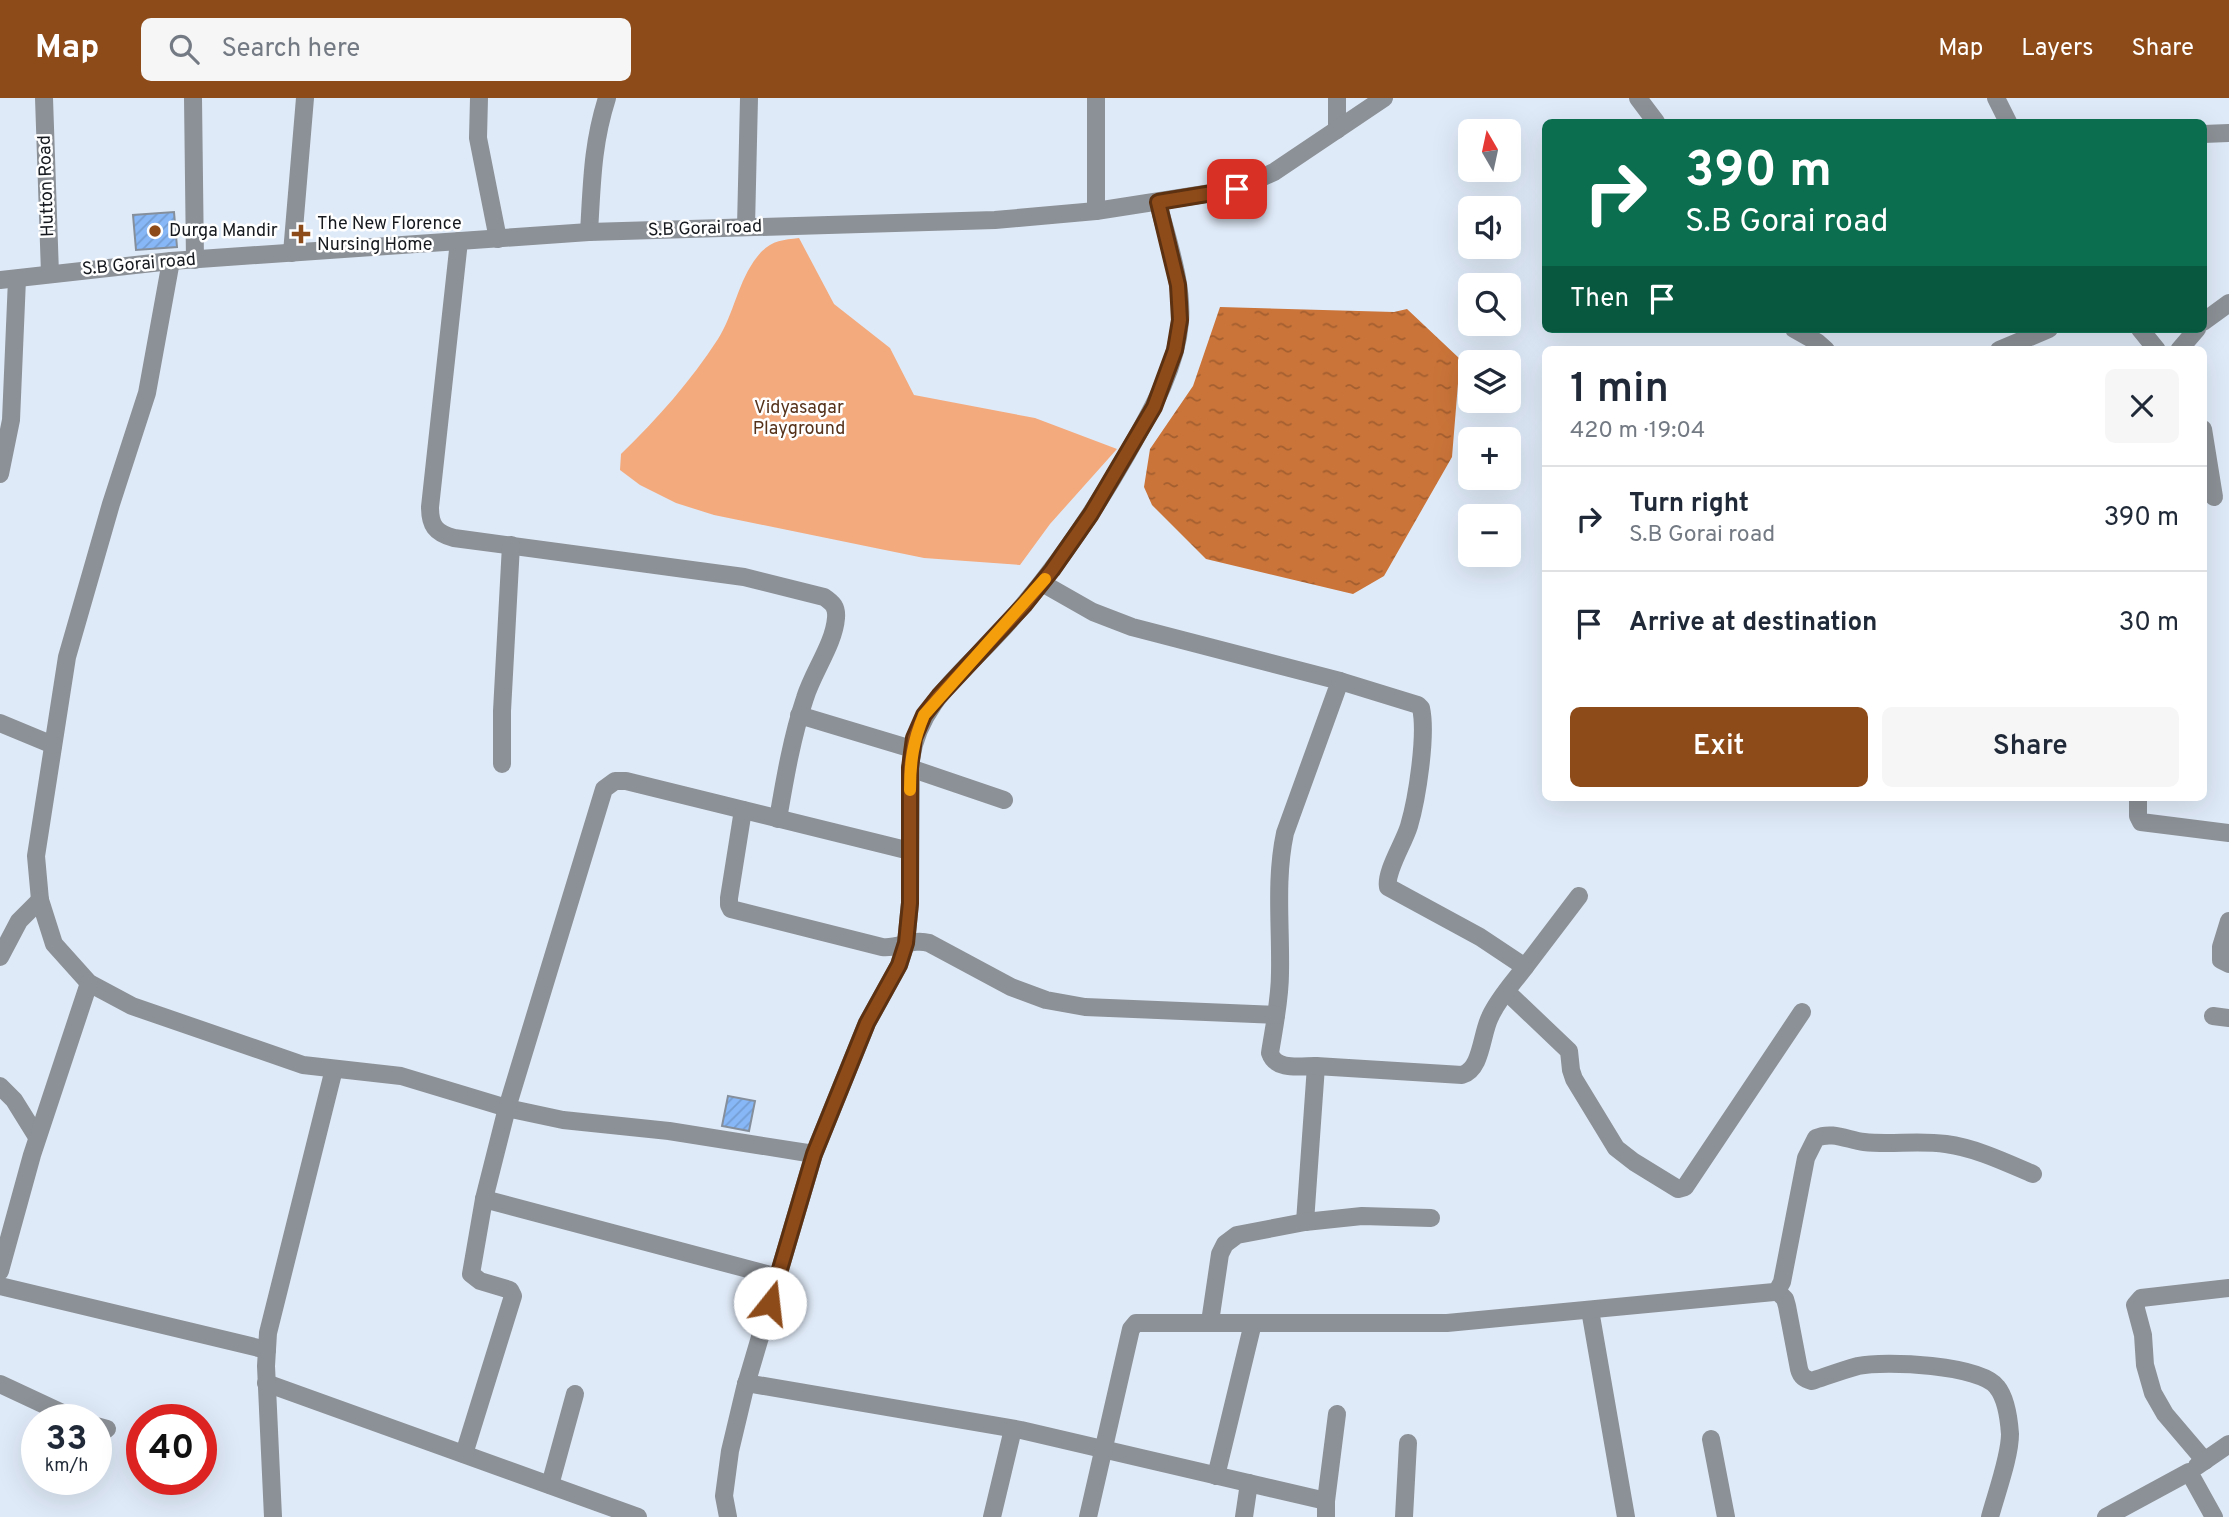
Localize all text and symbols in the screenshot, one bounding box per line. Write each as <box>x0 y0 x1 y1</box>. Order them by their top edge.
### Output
search box <box>141 18 631 81</box>
text: Map <box>35 28 99 70</box>
icon: search <box>165 30 203 68</box>
text: Search here <box>221 33 360 66</box>
text: Map <box>1938 34 1983 64</box>
text: Layers <box>2021 34 2093 64</box>
text: Share <box>2131 34 2194 64</box>
north arrow <box>1458 119 1521 182</box>
map controls <box>1458 119 1521 567</box>
street label: Hutton Road <box>34 135 60 237</box>
text: 390 m <box>1685 142 1832 204</box>
icon: right <box>1570 147 1661 238</box>
pin <box>1207 159 1267 219</box>
icon: arrive <box>1218 170 1256 208</box>
button: sound <box>1458 196 1521 259</box>
text: S.B Gorai road <box>1685 203 1889 243</box>
place label: The New Florence Nursing Home <box>317 213 462 257</box>
street label: S.B Gorai road <box>647 216 763 242</box>
place label: Durga Mandir <box>169 220 278 243</box>
marker: Durga Mandir <box>147 223 163 239</box>
marker: The New Florence Nursing Home <box>291 224 311 244</box>
street label: S.B Gorai road <box>81 249 197 281</box>
button: search <box>1458 273 1521 336</box>
icon: arrive <box>1643 280 1681 318</box>
text: Then <box>1570 283 1629 316</box>
button: layers <box>1458 350 1521 413</box>
text: 1 min <box>1570 364 1669 417</box>
button: close <box>2105 369 2179 443</box>
park label: Vidyasagar Playground <box>753 397 845 441</box>
text: 420 m · 19:04 <box>1570 417 1705 446</box>
button: + <box>1458 427 1521 490</box>
text: Turn right <box>1629 488 1749 521</box>
icon: right <box>1570 500 1608 538</box>
text: 390 m <box>2104 502 2179 535</box>
button: − <box>1458 504 1521 567</box>
text: S.B Gorai road <box>1629 521 1775 550</box>
icon: arrive <box>1570 605 1608 643</box>
text: Arrive at destination <box>1629 607 1877 640</box>
text: 30 m <box>2119 607 2179 640</box>
button: Exit <box>1570 707 1868 787</box>
button: Share <box>1882 707 2179 787</box>
position arrow <box>733 1266 807 1340</box>
speed limit sign: 40 <box>126 1404 217 1495</box>
text: 33 <box>46 1418 87 1462</box>
text: km/h <box>45 1455 88 1478</box>

